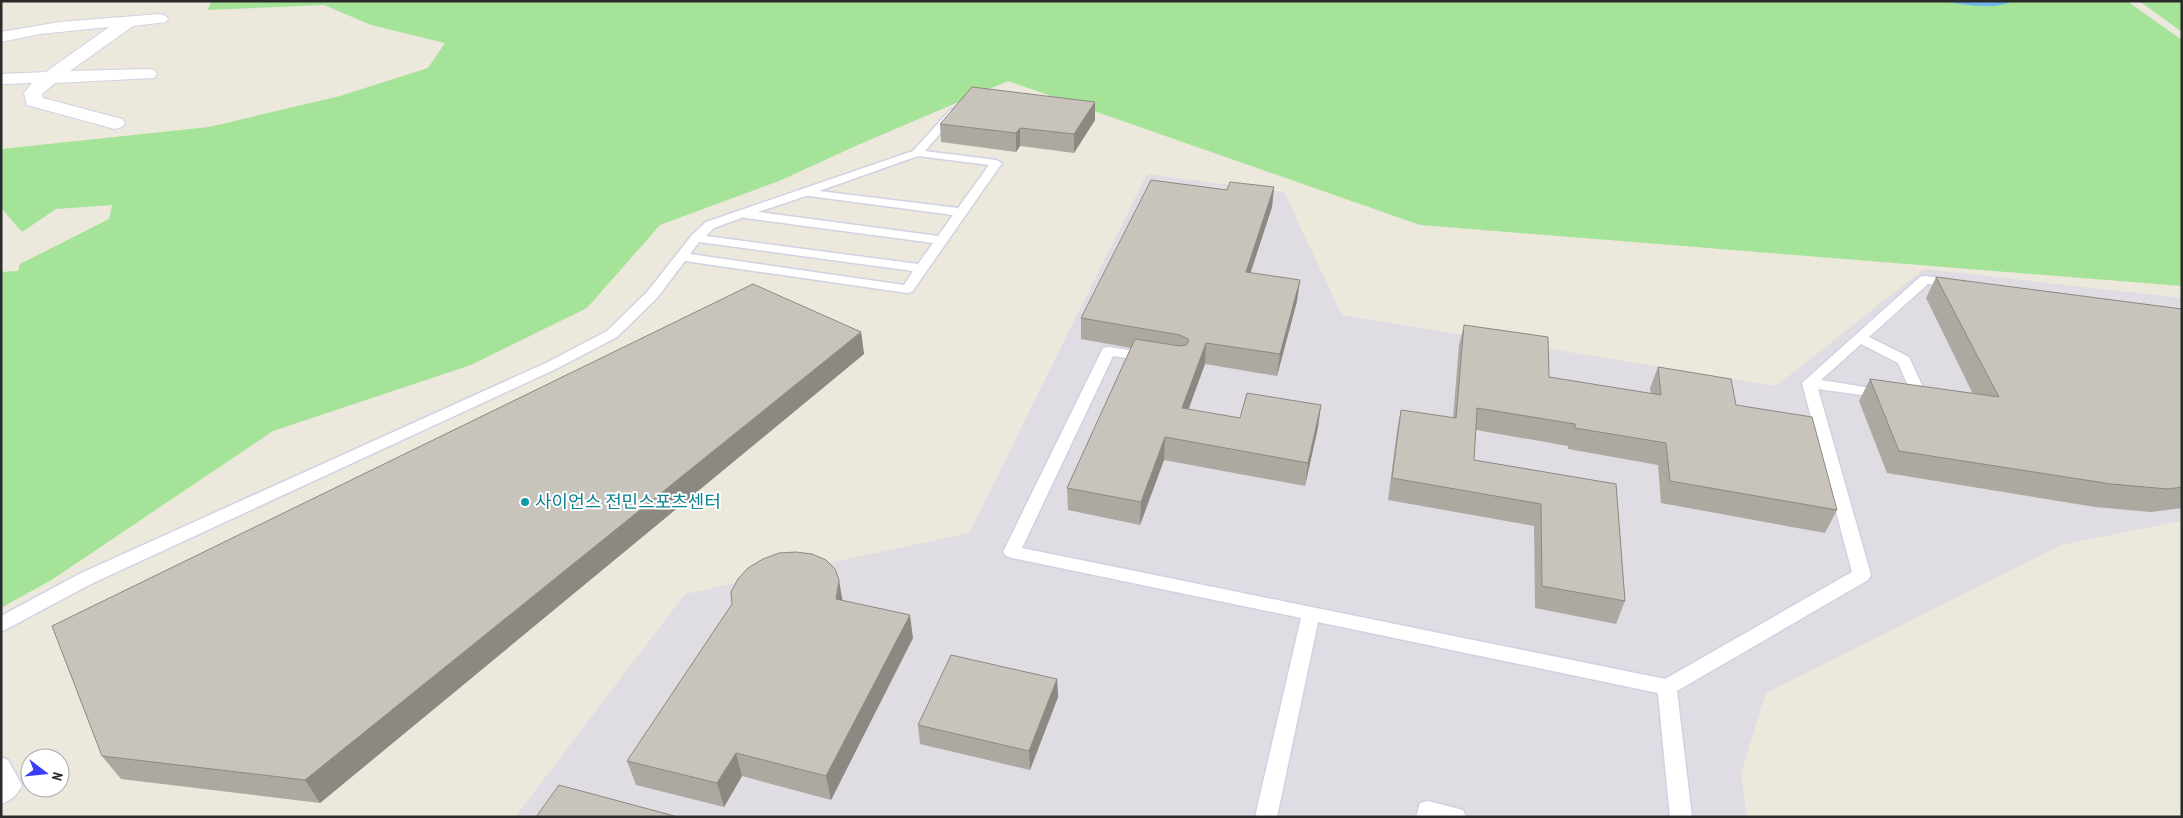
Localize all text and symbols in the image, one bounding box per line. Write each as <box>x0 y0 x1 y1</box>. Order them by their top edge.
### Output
place label: 사이언스 전민스포츠센터 <box>535 490 721 513</box>
marker: 사이언스 전민스포츠센터 <box>519 496 531 508</box>
north arrow <box>20 748 70 798</box>
text: N <box>48 770 67 783</box>

